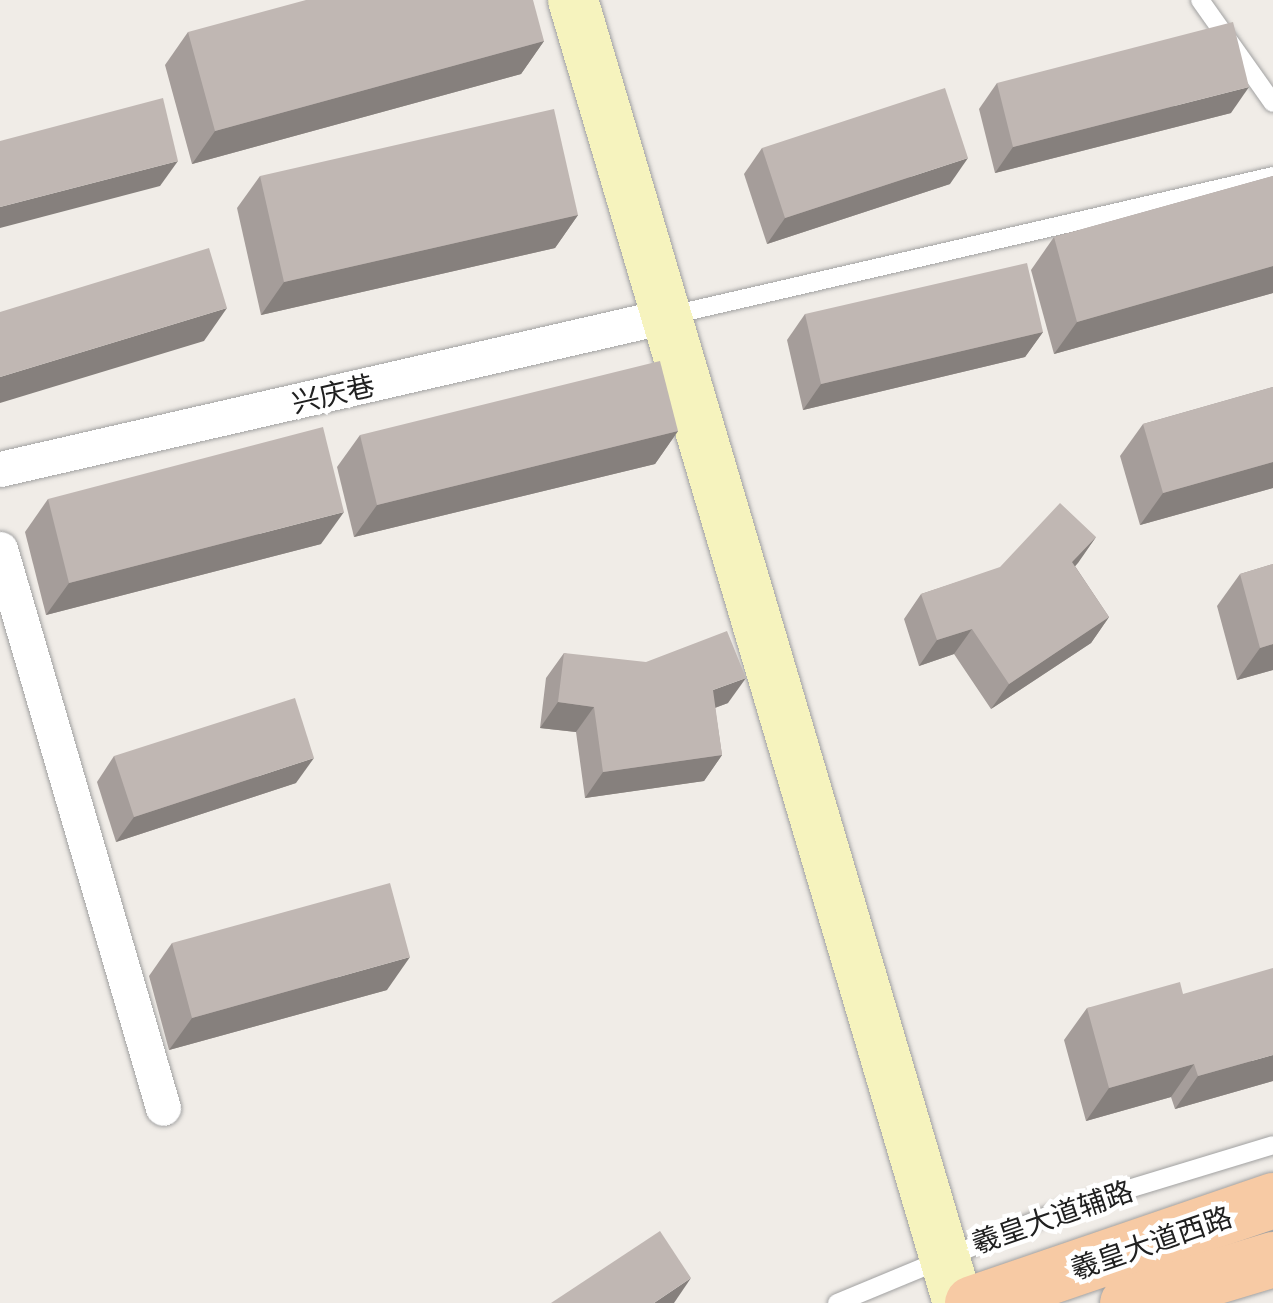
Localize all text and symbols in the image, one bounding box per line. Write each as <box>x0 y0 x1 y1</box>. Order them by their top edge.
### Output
street label: 兴庆巷 <box>288 367 378 419</box>
street label: 羲皇大道辅路 <box>967 1173 1137 1259</box>
street label: 羲皇大道西路 <box>1066 1199 1236 1285</box>

